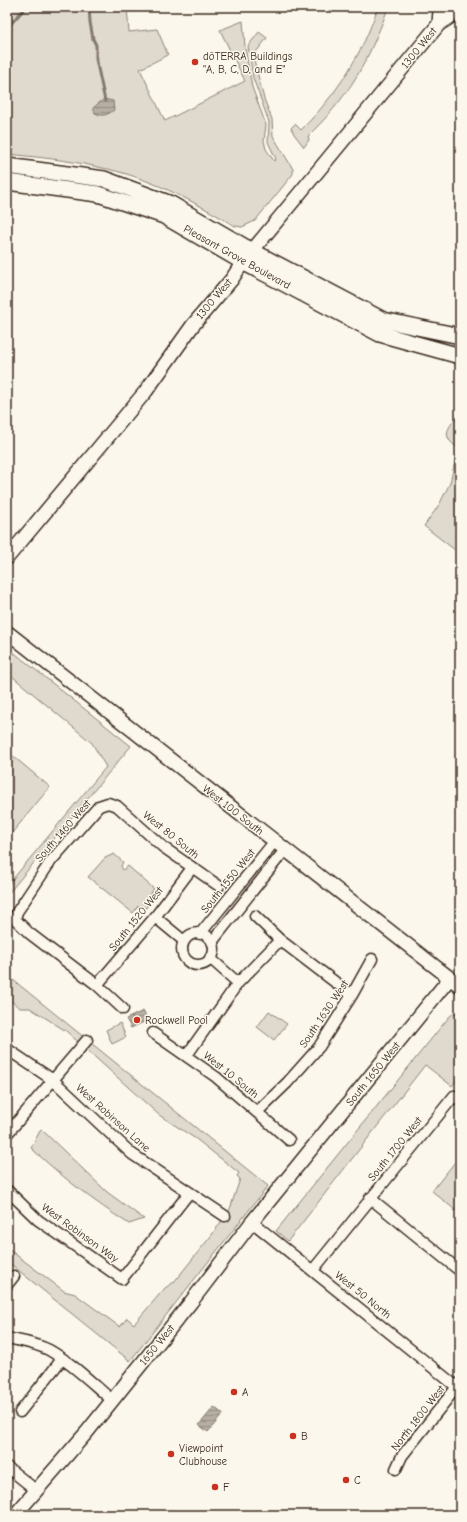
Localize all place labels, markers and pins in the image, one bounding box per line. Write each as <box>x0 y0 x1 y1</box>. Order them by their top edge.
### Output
place label: dōTERRA Buildings "A, B, C, D, and E" <box>203 50 293 76</box>
marker: dōTERRA Buildings "A, B, C, D, and E" <box>190 57 200 67</box>
place label: Rockwell Pool <box>145 1014 208 1027</box>
marker: Rockwell Pool <box>132 1015 142 1025</box>
place label: A <box>242 1386 249 1399</box>
marker: A <box>229 1387 239 1397</box>
place label: B <box>301 1430 308 1443</box>
marker: B <box>288 1431 298 1441</box>
place label: Viewpoint Clubhouse <box>179 1442 228 1468</box>
marker: Viewpoint Clubhouse <box>166 1449 176 1459</box>
place label: C <box>354 1474 361 1487</box>
marker: C <box>341 1475 351 1485</box>
place label: F <box>223 1481 230 1494</box>
marker: F <box>210 1482 220 1492</box>

